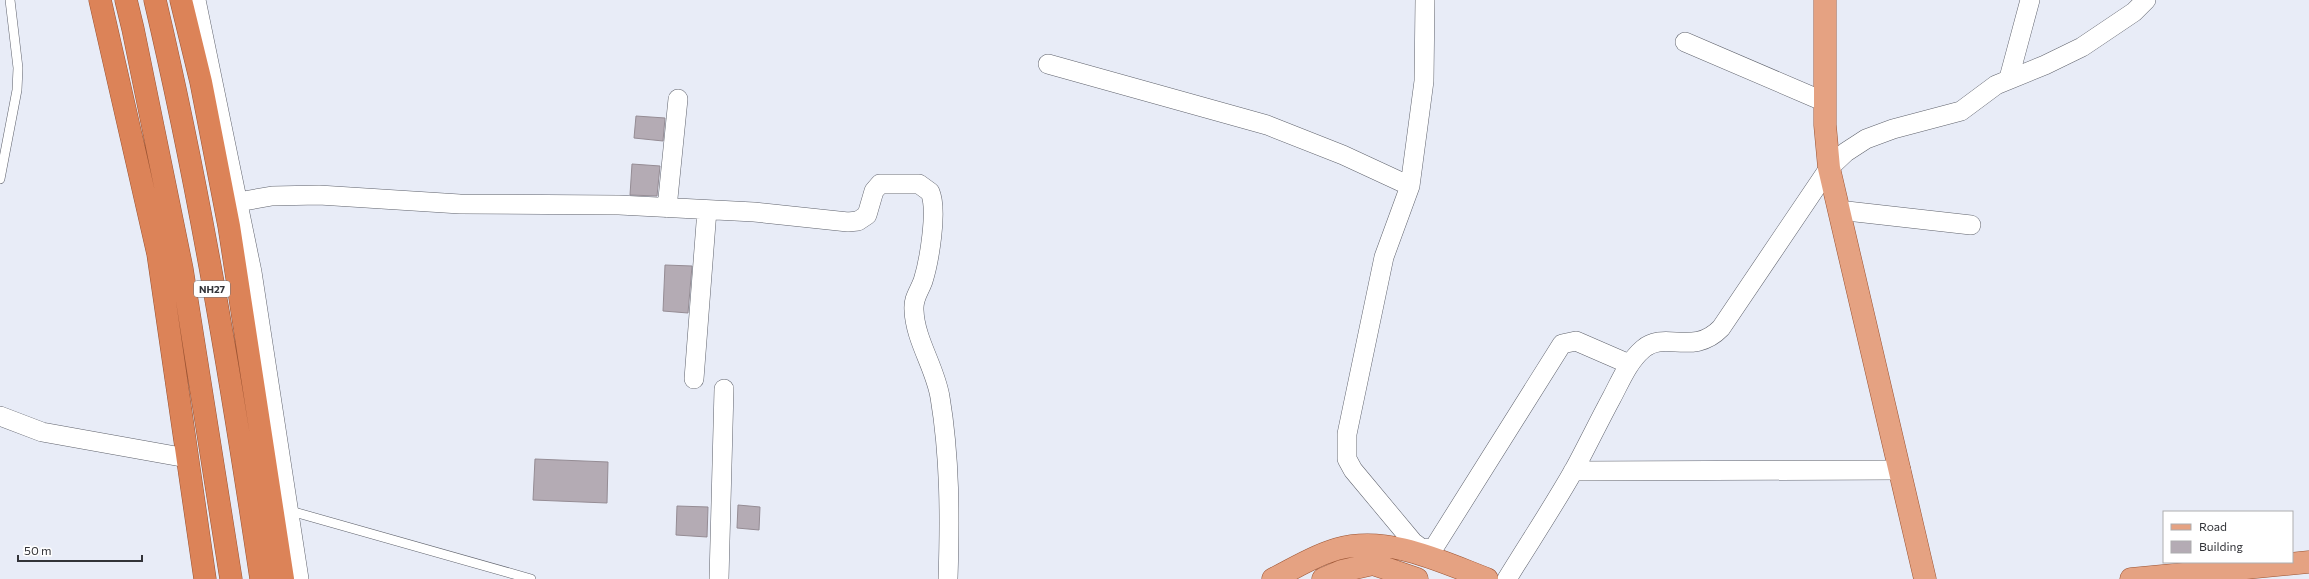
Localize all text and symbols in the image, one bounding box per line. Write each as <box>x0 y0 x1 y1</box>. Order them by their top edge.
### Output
road number: NH27 <box>194 281 230 297</box>
legend <box>2163 511 2293 563</box>
text: Road <box>2199 519 2227 533</box>
scale bar <box>18 537 142 563</box>
text: Building <box>2199 539 2243 553</box>
text: 50 m <box>24 543 52 557</box>

